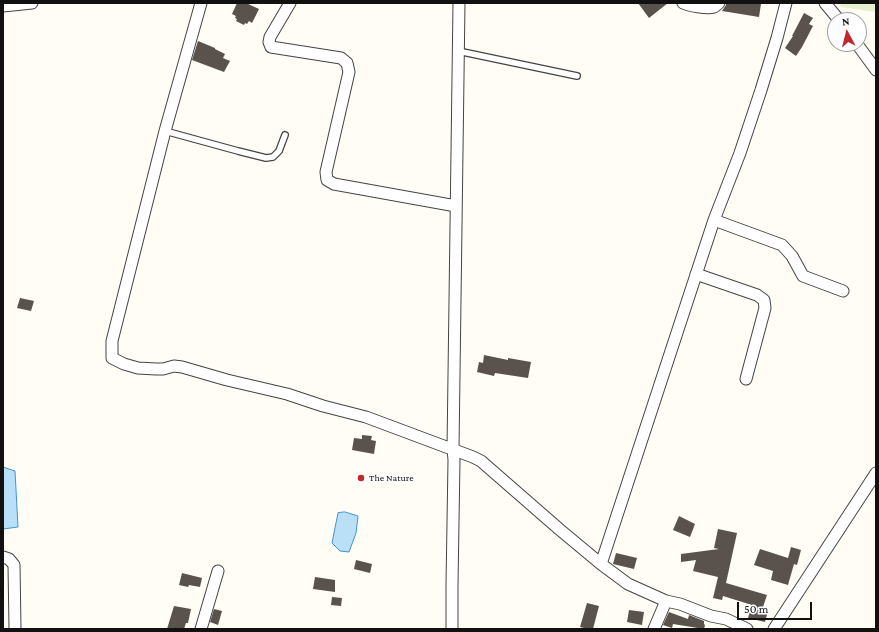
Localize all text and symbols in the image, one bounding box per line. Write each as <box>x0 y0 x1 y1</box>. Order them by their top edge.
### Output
north arrow <box>827 12 867 52</box>
text: N <box>841 15 850 27</box>
place label: The Nature <box>369 472 414 484</box>
marker: The Nature <box>356 473 366 483</box>
scale bar <box>739 594 814 620</box>
text: 50 m <box>744 602 768 616</box>

